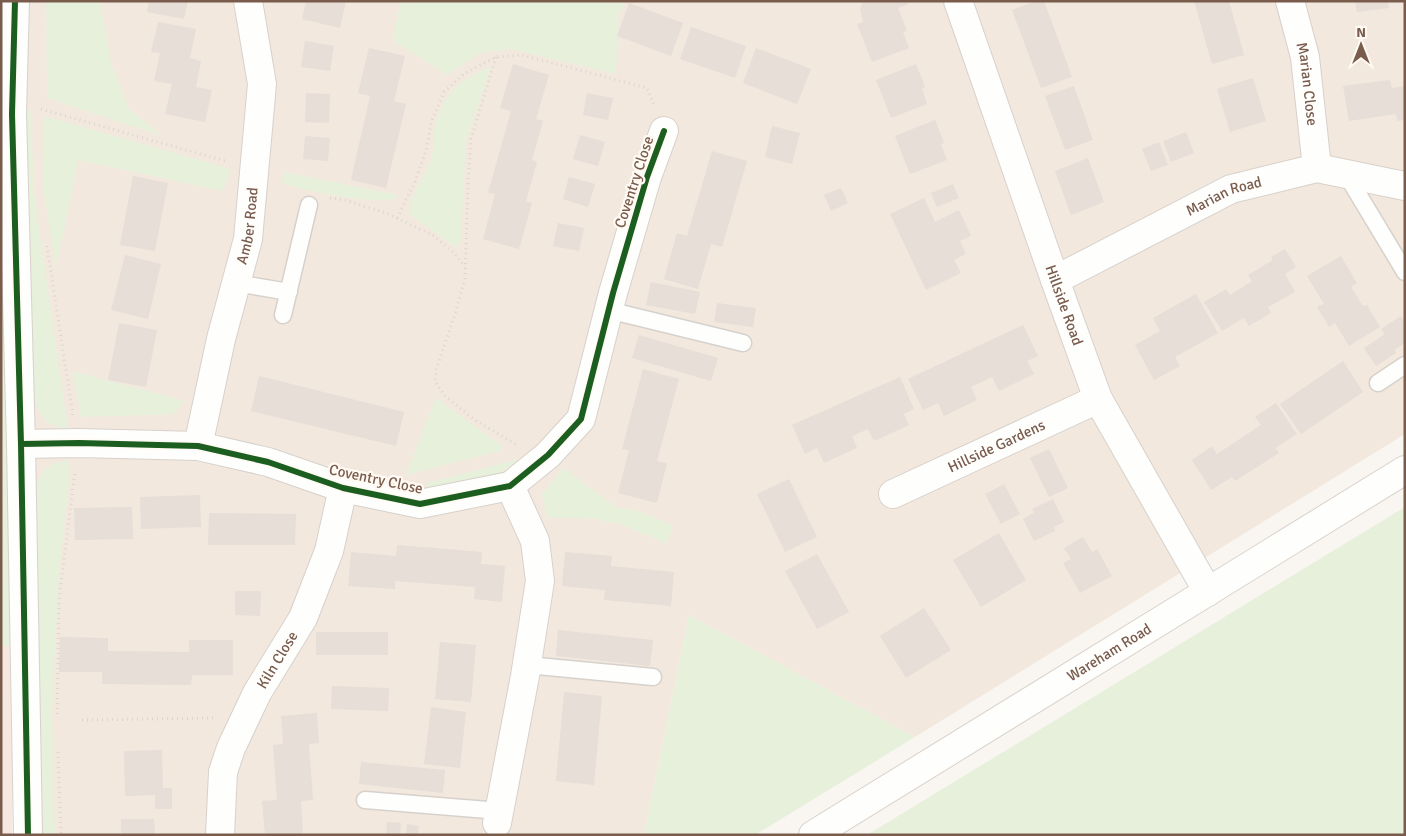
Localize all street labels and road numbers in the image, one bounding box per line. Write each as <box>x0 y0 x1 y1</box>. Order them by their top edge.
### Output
street label: Marian Close <box>1292 40 1321 127</box>
street label: Coventry Close <box>611 134 657 230</box>
street label: Marian Road <box>1183 173 1264 220</box>
street label: Amber Road <box>233 187 262 266</box>
street label: Hillside Road <box>1041 262 1087 348</box>
street label: Hillside Gardens <box>945 416 1048 476</box>
street label: Coventry Close <box>327 460 425 498</box>
street label: Wareham Road <box>1064 620 1155 685</box>
street label: Kiln Close <box>253 628 302 692</box>

